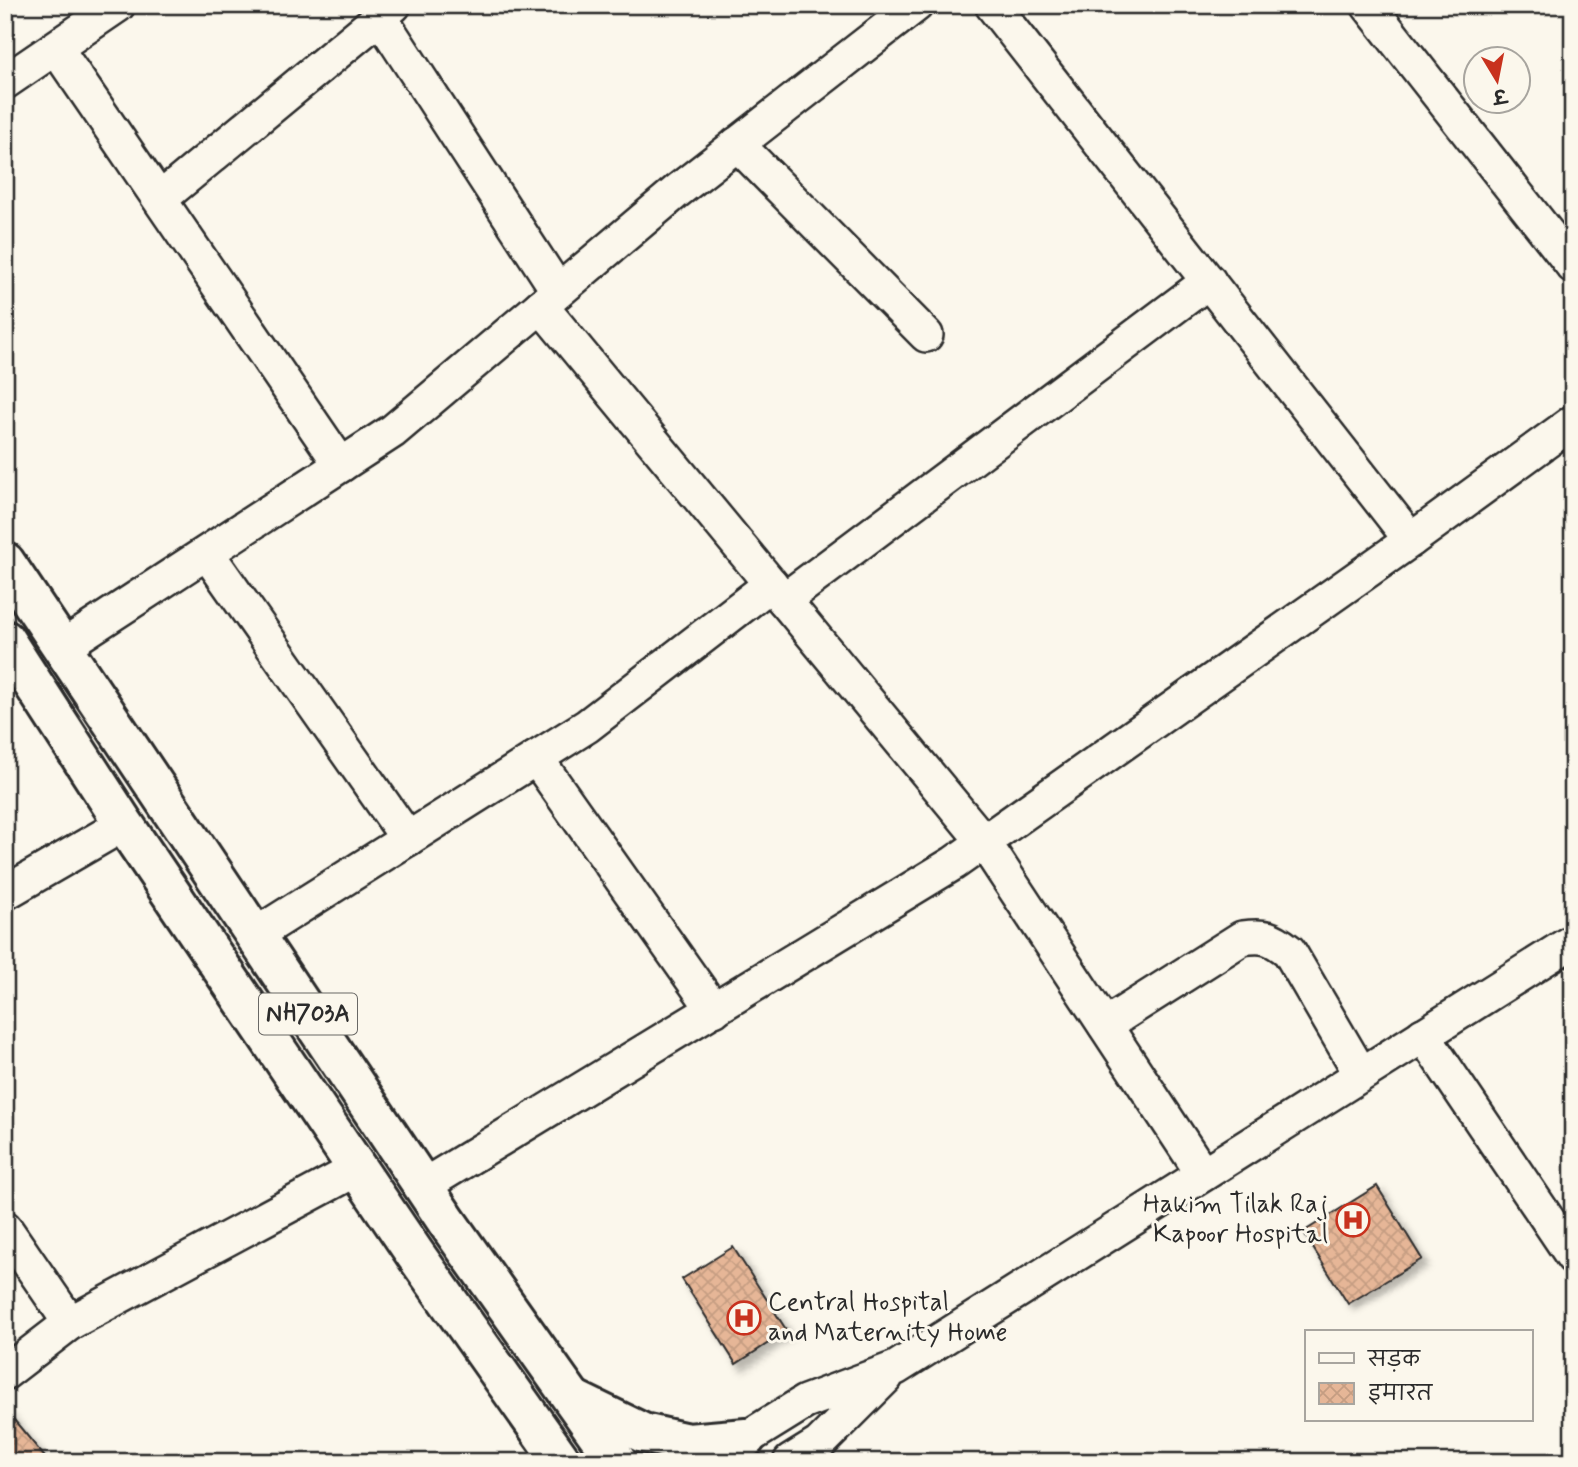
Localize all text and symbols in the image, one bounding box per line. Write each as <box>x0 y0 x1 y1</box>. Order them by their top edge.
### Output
north arrow <box>1462 46 1532 116</box>
text: उ <box>1489 82 1510 109</box>
road number: NH703A <box>259 994 357 1034</box>
place label: Hakim Tilak Raj Kapoor Hospital <box>1143 1188 1328 1252</box>
hospital icon: Hakim Tilak Raj Kapoor Hospital <box>1334 1201 1372 1239</box>
place label: Central Hospital and Maternity Home <box>768 1286 1008 1350</box>
hospital icon: Central Hospital and Maternity Home <box>725 1299 763 1337</box>
legend <box>1305 1330 1532 1422</box>
text: सड़क <box>1367 1346 1421 1374</box>
text: इमारत <box>1368 1380 1434 1408</box>

